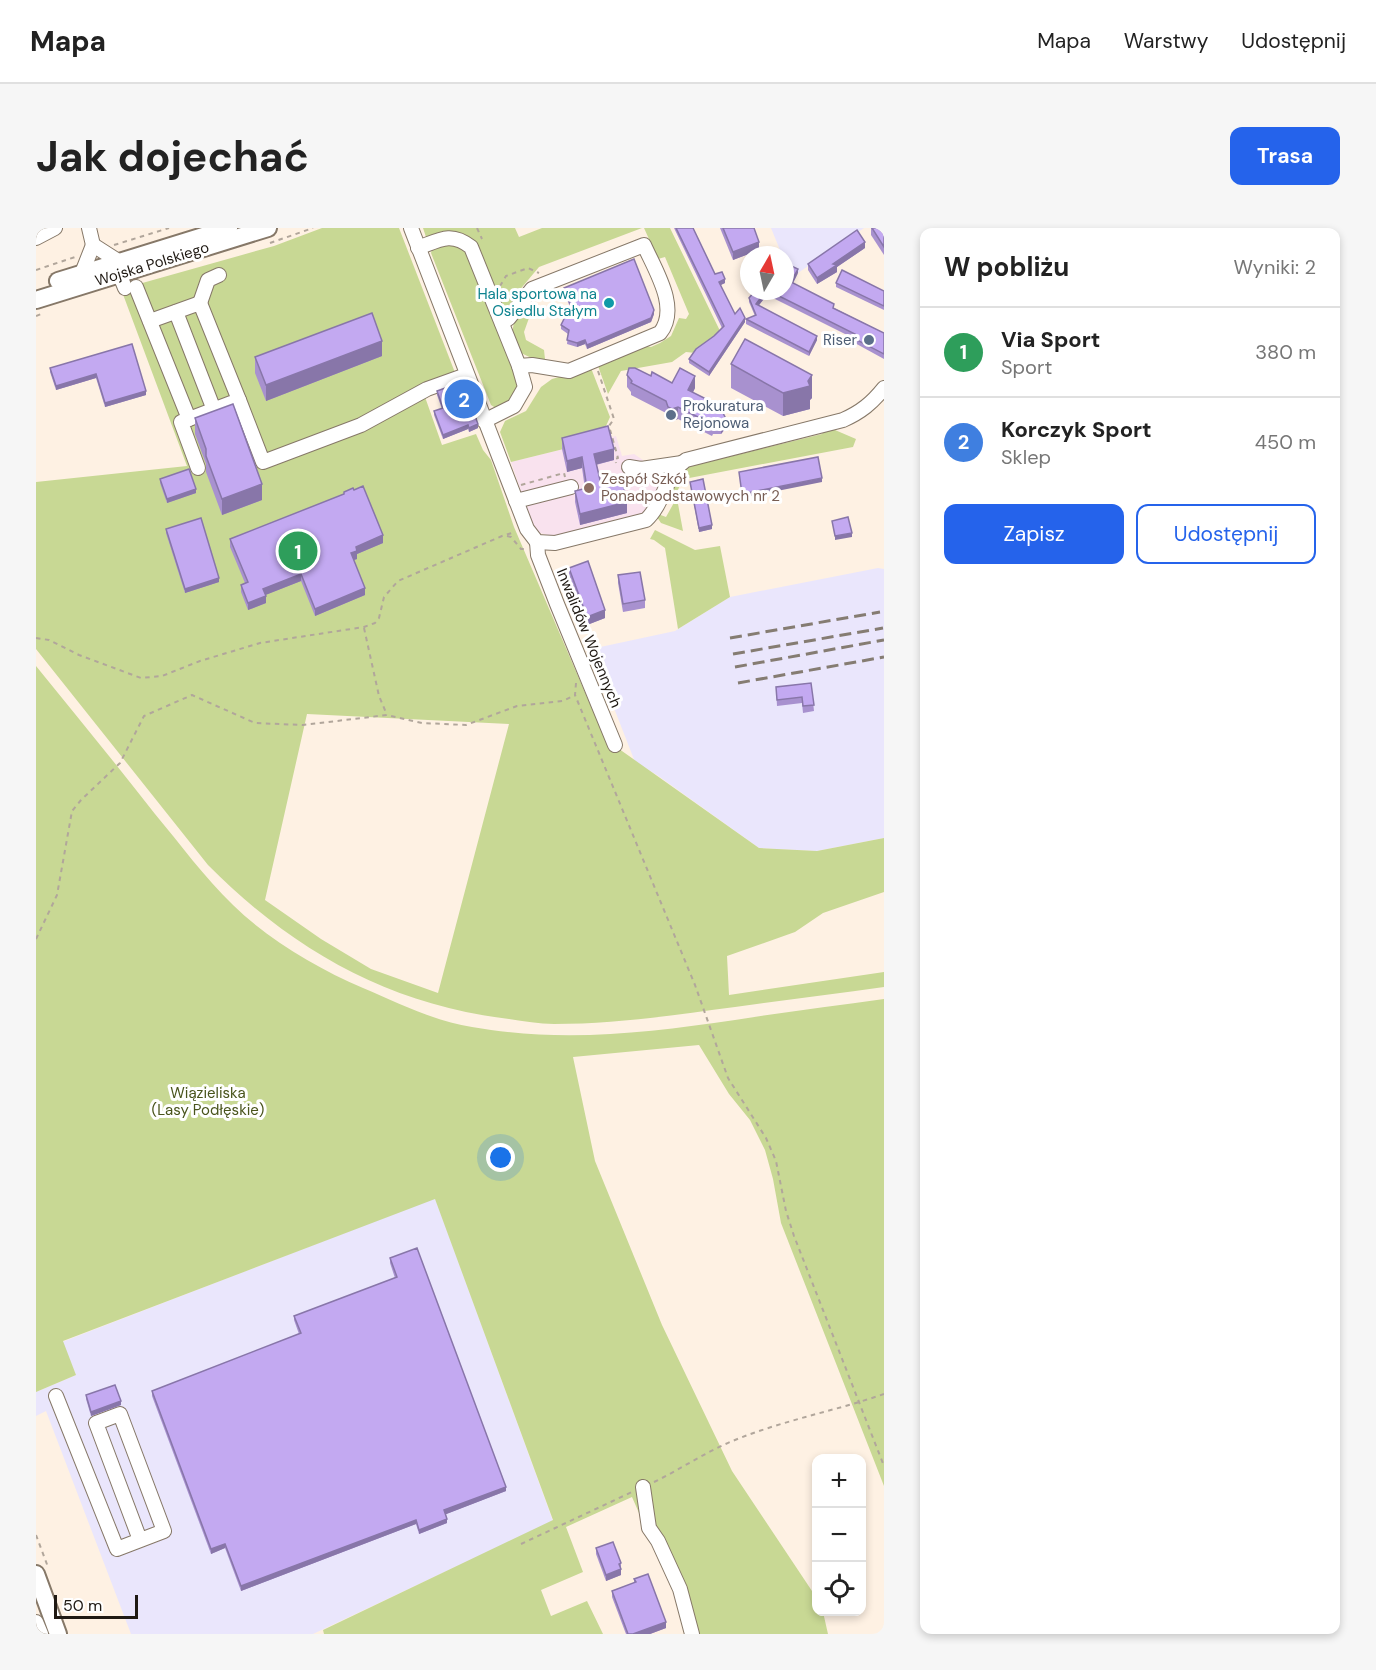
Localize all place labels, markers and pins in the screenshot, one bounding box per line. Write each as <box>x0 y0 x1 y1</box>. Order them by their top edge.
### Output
place label: Hala sportowa na Osiedlu Stałym <box>477 284 597 321</box>
marker: Hala sportowa na Osiedlu Stałym <box>602 296 616 310</box>
place label: Riser <box>823 330 857 350</box>
marker: Riser <box>862 333 876 347</box>
pin: 2 <box>444 376 484 422</box>
place label: Prokuratura Rejonowa <box>683 396 764 433</box>
marker: Prokuratura Rejonowa <box>664 408 678 422</box>
place label: Zespół Szkół Ponadpodstawowych nr 2 <box>601 469 780 506</box>
marker: Zespół Szkół Ponadpodstawowych nr 2 <box>582 481 596 495</box>
pin: 1 <box>278 528 318 574</box>

